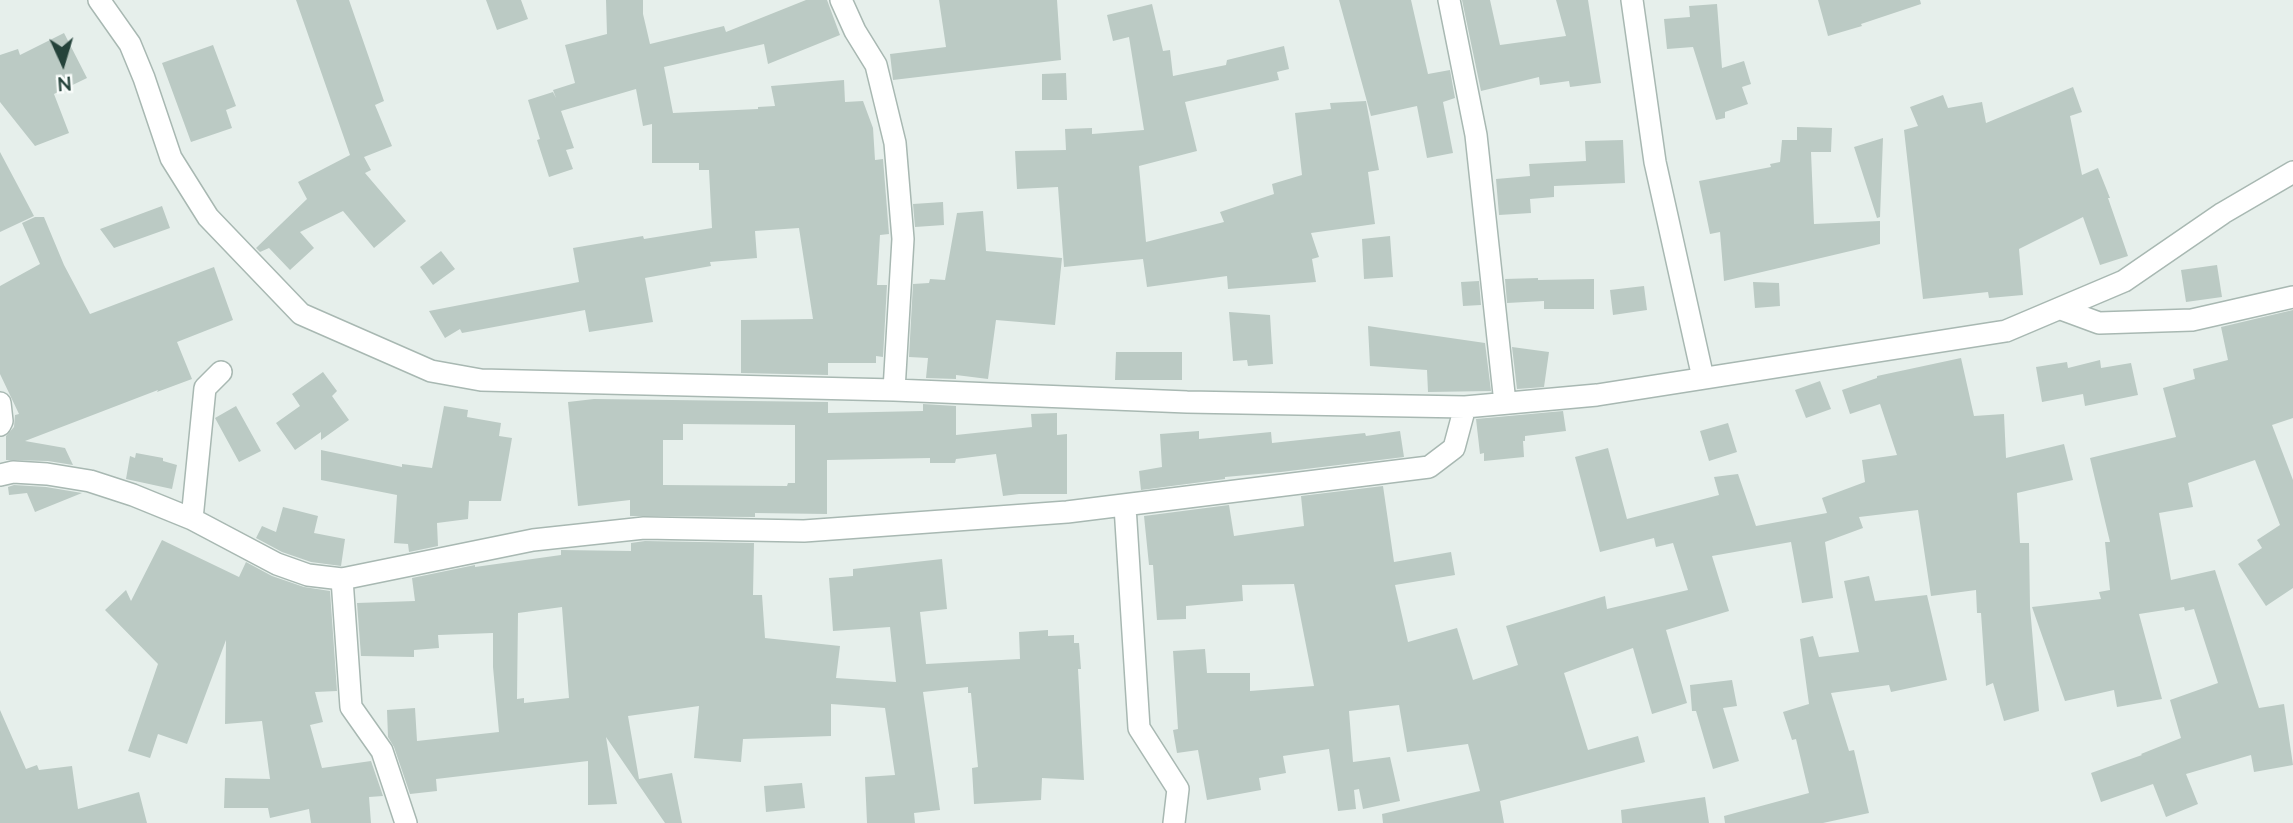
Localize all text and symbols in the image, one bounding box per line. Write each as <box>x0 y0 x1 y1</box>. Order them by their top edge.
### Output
north arrow <box>28 28 98 98</box>
text: N <box>56 71 72 96</box>

